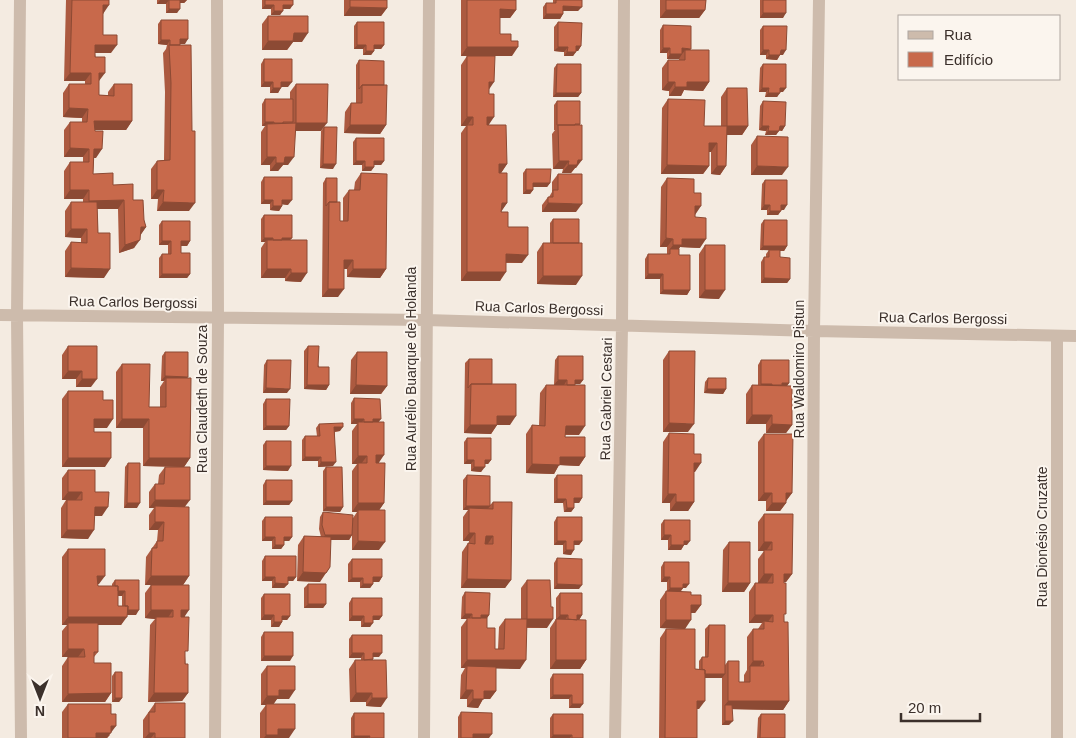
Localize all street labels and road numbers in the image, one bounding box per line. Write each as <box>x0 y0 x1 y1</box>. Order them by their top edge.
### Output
street label: Rua Aurélio Buarque de Holanda <box>403 266 419 471</box>
street label: Rua Carlos Bergossi <box>69 293 197 311</box>
street label: Rua Carlos Bergossi <box>475 298 603 318</box>
street label: Rua Waldomiro Pistun <box>791 300 807 438</box>
street label: Rua Carlos Bergossi <box>879 309 1007 327</box>
street label: Rua Claudeth de Souza <box>194 324 210 473</box>
street label: Rua Gabriel Cestari <box>597 337 615 461</box>
street label: Rua Dionésio Cruzatte <box>1034 466 1050 607</box>

